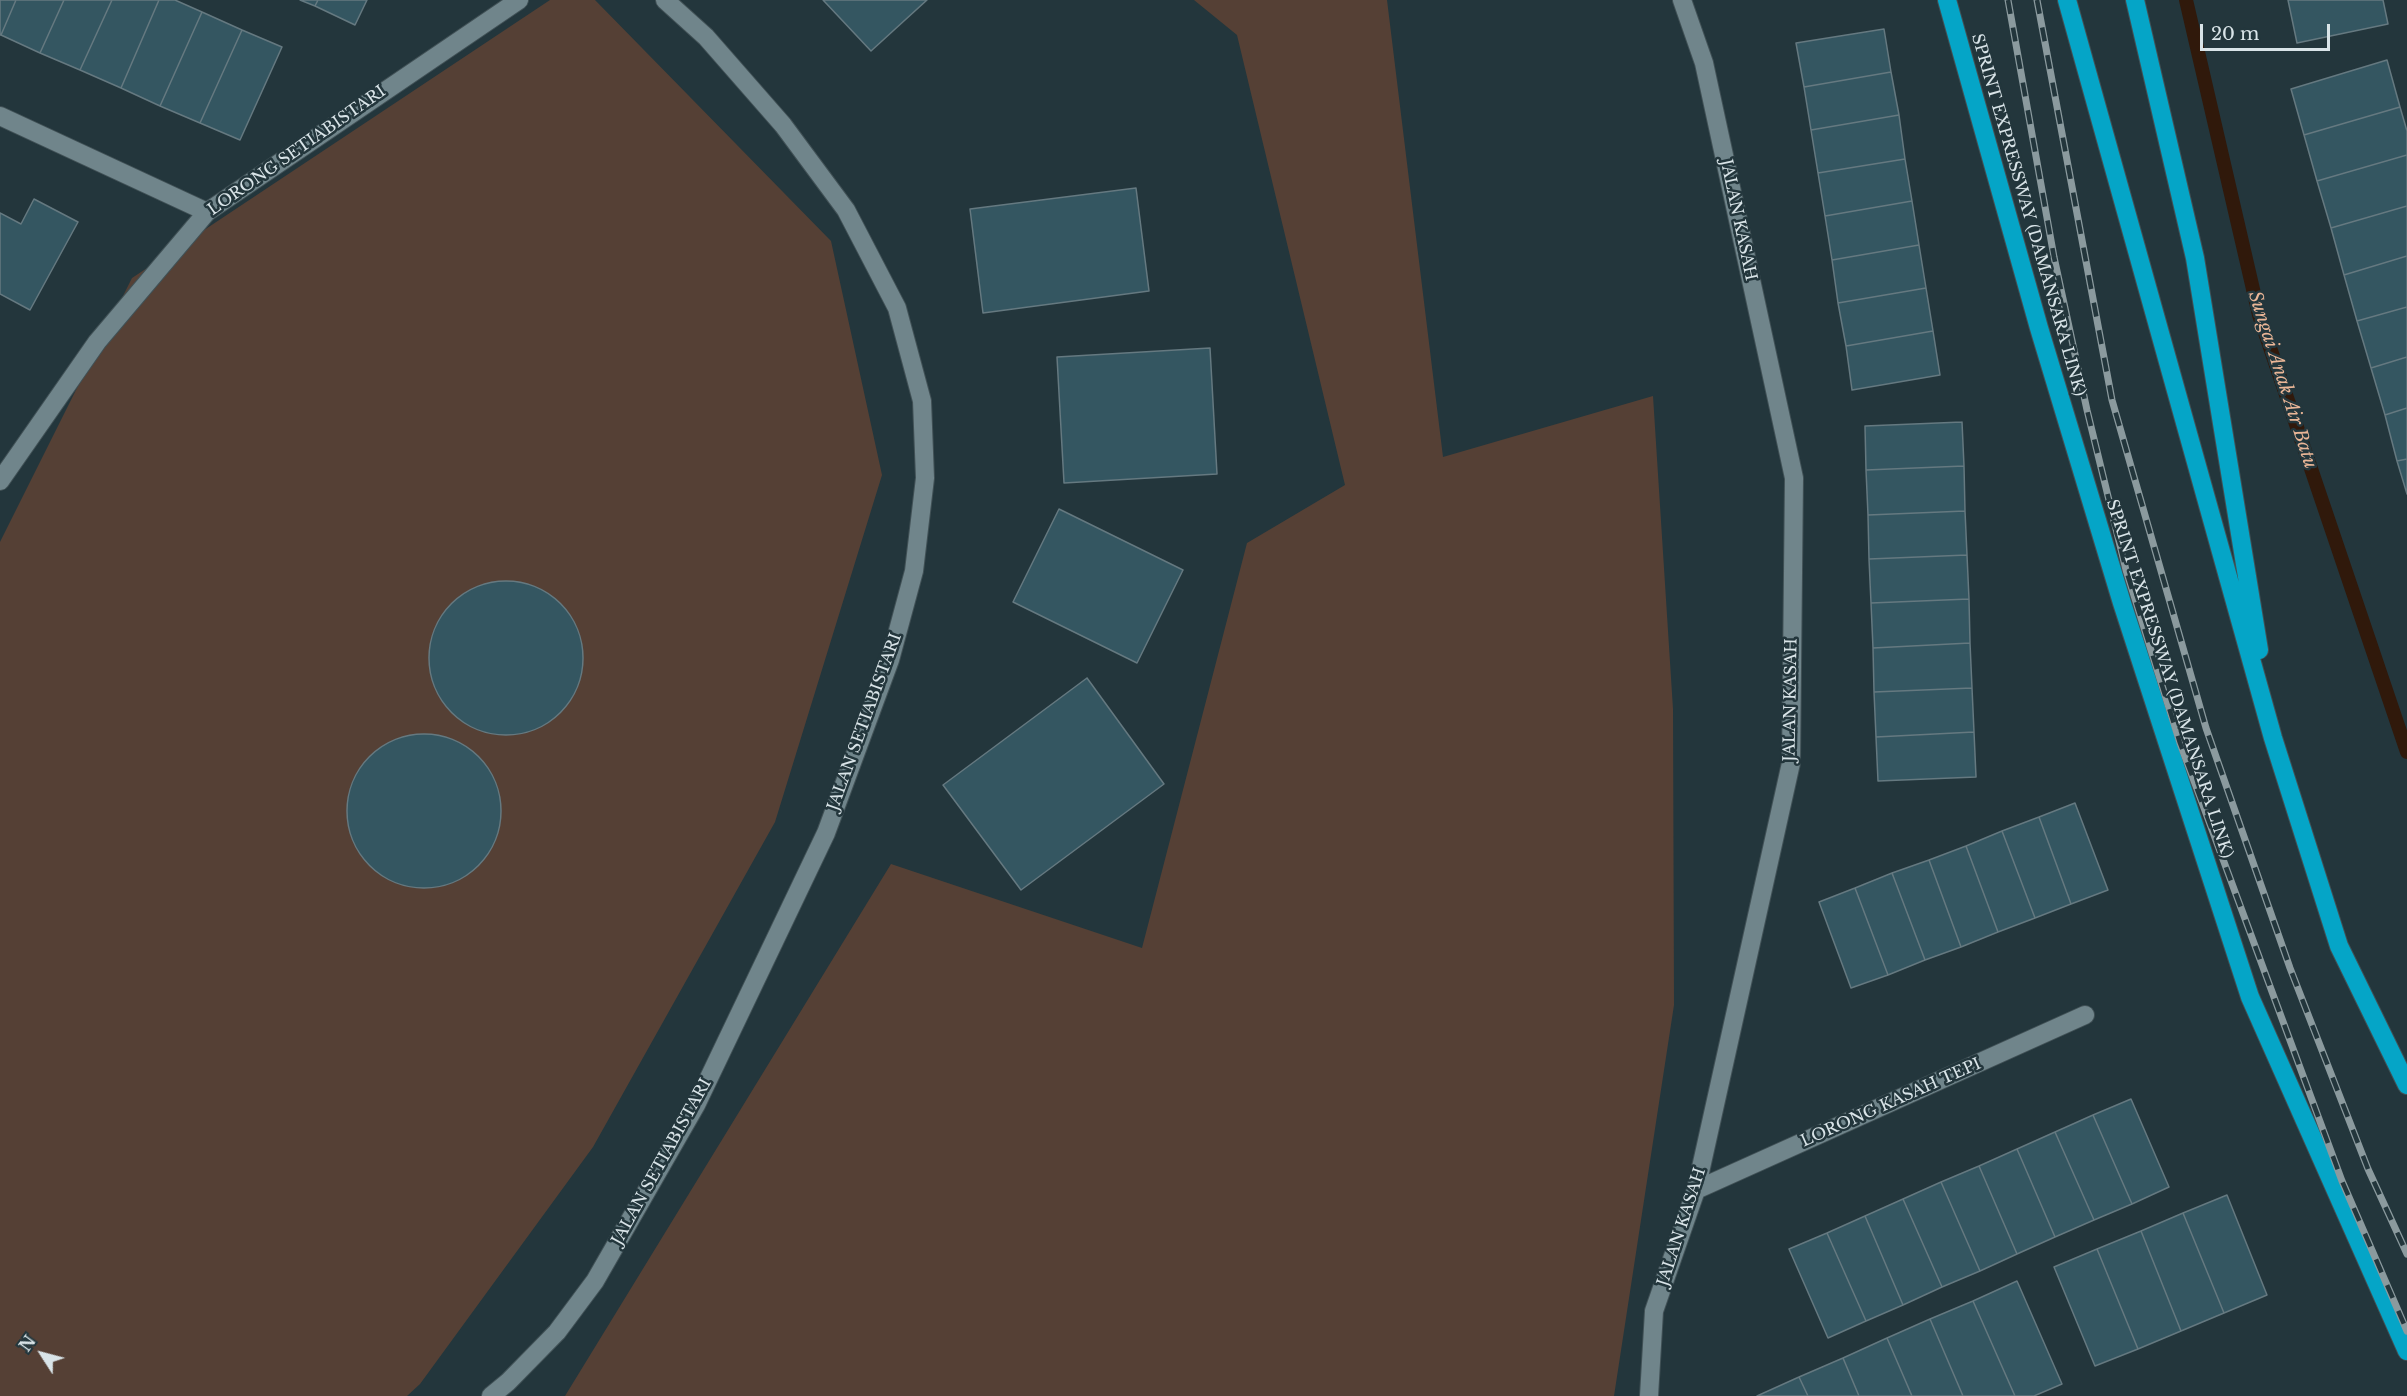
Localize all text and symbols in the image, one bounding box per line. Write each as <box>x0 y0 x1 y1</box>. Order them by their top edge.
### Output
scale bar <box>2203 12 2334 50</box>
text: 20 m <box>2211 23 2259 45</box>
street label: SPRINT EXPRESSWAY (DAMANSARA LINK) <box>1967 32 2089 398</box>
street label: LORONG SETIABISTARI <box>204 82 390 220</box>
street label: JALAN KASAH <box>1716 158 1760 282</box>
water label: Sungai Anak Air Batu <box>2243 288 2321 472</box>
street label: SPRINT EXPRESSWAY (DAMANSARA LINK) <box>2102 497 2236 861</box>
street label: JALAN SETIABISTARI <box>824 631 906 813</box>
street label: JALAN KASAH <box>1780 638 1802 762</box>
street label: LORONG KASAH TEPI <box>1798 1055 1984 1151</box>
street label: JALAN SETIABISTARI <box>608 1075 716 1249</box>
street label: JALAN KASAH <box>1654 1165 1710 1289</box>
north arrow <box>12 1324 72 1384</box>
text: N <box>15 1331 40 1355</box>

